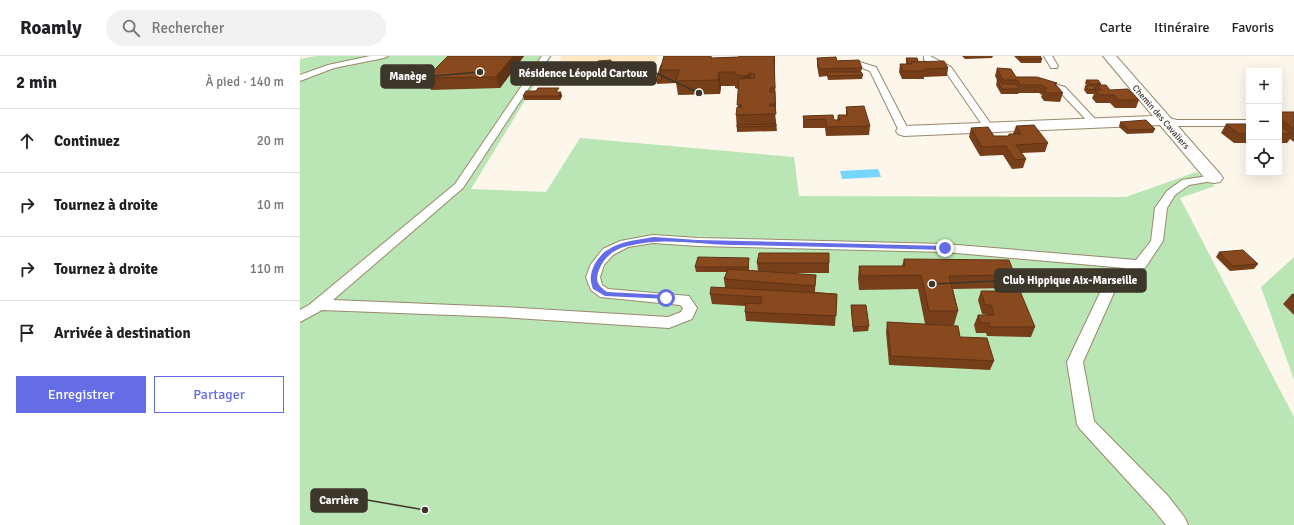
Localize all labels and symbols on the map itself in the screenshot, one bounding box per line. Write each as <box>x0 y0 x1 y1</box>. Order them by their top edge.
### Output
callout: Résidence Léopold Cartoux <box>511 62 656 85</box>
callout: Manège <box>381 65 434 88</box>
text: Résidence Léopold Cartoux <box>518 67 648 80</box>
text: Manège <box>389 70 427 83</box>
street label: Chemin des Cavaliers <box>1130 83 1192 152</box>
route end <box>936 239 954 257</box>
callout: Club Hippique Aix-Marseille <box>995 269 1146 292</box>
text: Club Hippique Aix-Marseille <box>1003 274 1138 287</box>
route start <box>657 289 675 307</box>
callout: Carrière <box>311 489 367 512</box>
text: Carrière <box>319 494 359 507</box>

